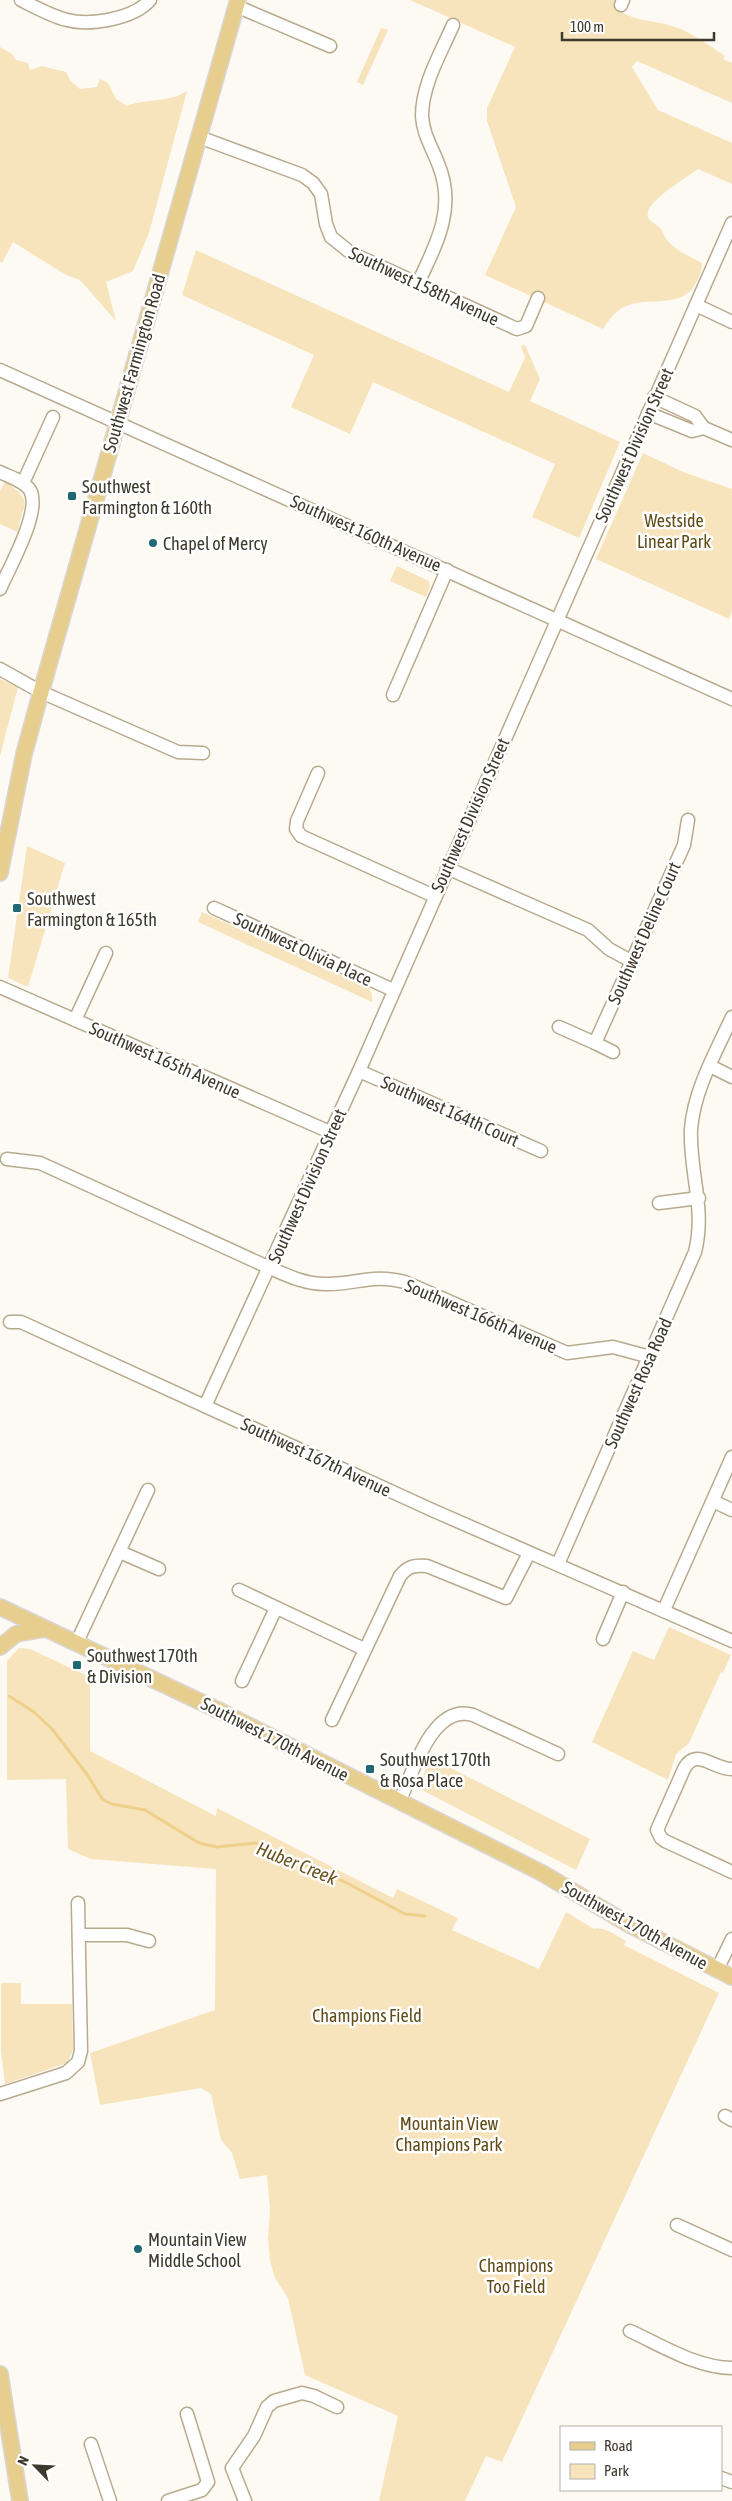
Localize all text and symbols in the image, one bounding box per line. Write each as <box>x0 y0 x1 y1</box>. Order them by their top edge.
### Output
scale bar <box>562 10 714 42</box>
text: 100 m <box>570 18 604 35</box>
street label: Southwest 158th Avenue <box>346 242 502 330</box>
street label: Southwest Farmington Road <box>98 271 170 455</box>
street label: Southwest Division Street <box>590 365 678 525</box>
place label: Southwest Farmington & 160th <box>82 476 212 518</box>
marker: Southwest Farmington & 160th <box>66 490 78 502</box>
street label: Southwest 160th Avenue <box>287 490 445 576</box>
park label: Westside Linear Park <box>637 510 711 552</box>
place label: Chapel of Mercy <box>163 533 268 554</box>
marker: Chapel of Mercy <box>147 537 159 549</box>
street label: Southwest Division Street <box>426 735 514 895</box>
street label: Southwest Deline Court <box>603 859 685 1007</box>
place label: Southwest Farmington & 165th <box>27 888 157 930</box>
marker: Southwest Farmington & 165th <box>11 902 23 914</box>
street label: Southwest Olivia Place <box>231 908 375 990</box>
street label: Southwest 165th Avenue <box>86 1017 244 1103</box>
street label: Southwest 164th Court <box>378 1071 522 1151</box>
street label: Southwest Division Street <box>263 1106 351 1266</box>
street label: Southwest 166th Avenue <box>402 1274 560 1358</box>
street label: Southwest Rosa Road <box>600 1315 676 1451</box>
street label: Southwest 167th Avenue <box>238 1413 394 1501</box>
place label: Southwest 170th & Division <box>87 1645 198 1687</box>
marker: Southwest 170th & Division <box>71 1659 83 1671</box>
street label: Southwest 170th Avenue <box>198 1693 352 1785</box>
place label: Southwest 170th & Rosa Place <box>380 1749 491 1791</box>
marker: Southwest 170th & Rosa Place <box>364 1763 376 1775</box>
water label: Huber Creek <box>254 1837 341 1889</box>
street label: Southwest 170th Avenue <box>559 1876 711 1974</box>
park label: Champions Field <box>312 2005 422 2026</box>
park label: Mountain View Champions Park <box>396 2113 503 2155</box>
place label: Mountain View Middle School <box>148 2229 247 2271</box>
marker: Mountain View Middle School <box>132 2243 144 2255</box>
park label: Champions Too Field <box>479 2255 553 2297</box>
legend <box>560 2426 722 2491</box>
text: Road <box>604 2437 633 2454</box>
north arrow <box>10 2441 60 2491</box>
text: N <box>14 2454 32 2468</box>
text: Park <box>604 2462 629 2479</box>

